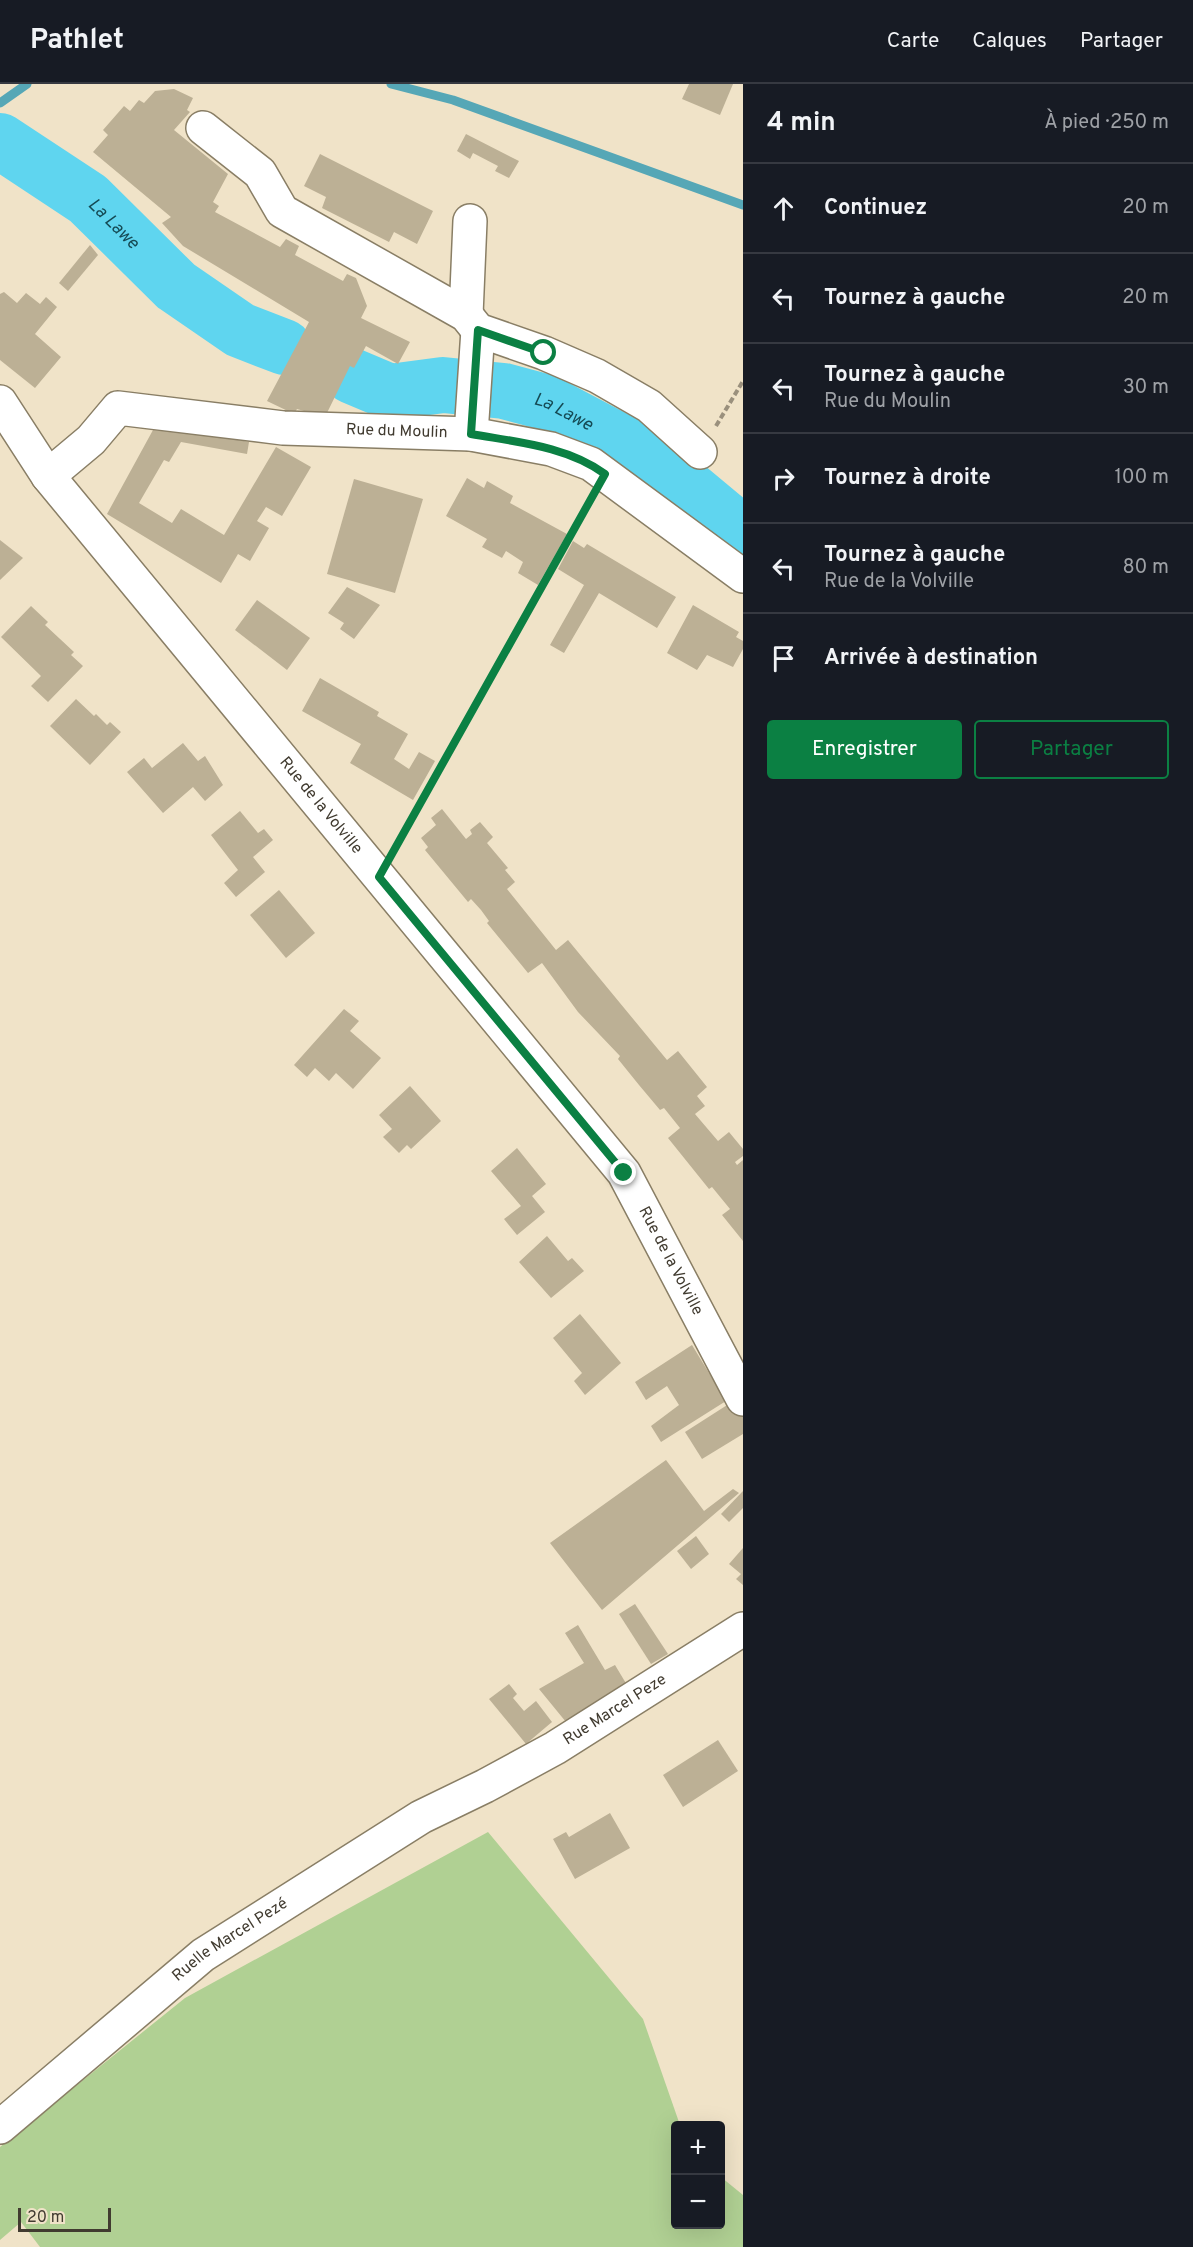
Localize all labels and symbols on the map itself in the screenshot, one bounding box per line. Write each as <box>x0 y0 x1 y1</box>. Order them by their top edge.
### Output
water label: La Lawe <box>83 194 144 255</box>
route start <box>530 339 556 365</box>
water label: La Lawe <box>531 388 597 437</box>
street label: Rue du Moulin <box>346 420 448 443</box>
street label: Rue de la Volville <box>275 753 367 858</box>
route end <box>610 1159 636 1185</box>
street label: Rue de la Volville <box>634 1203 707 1319</box>
street label: Rue Marcel Peze <box>560 1670 671 1750</box>
street label: Ruelle Marcel Pezé <box>168 1894 292 1986</box>
scale bar <box>18 2205 111 2232</box>

